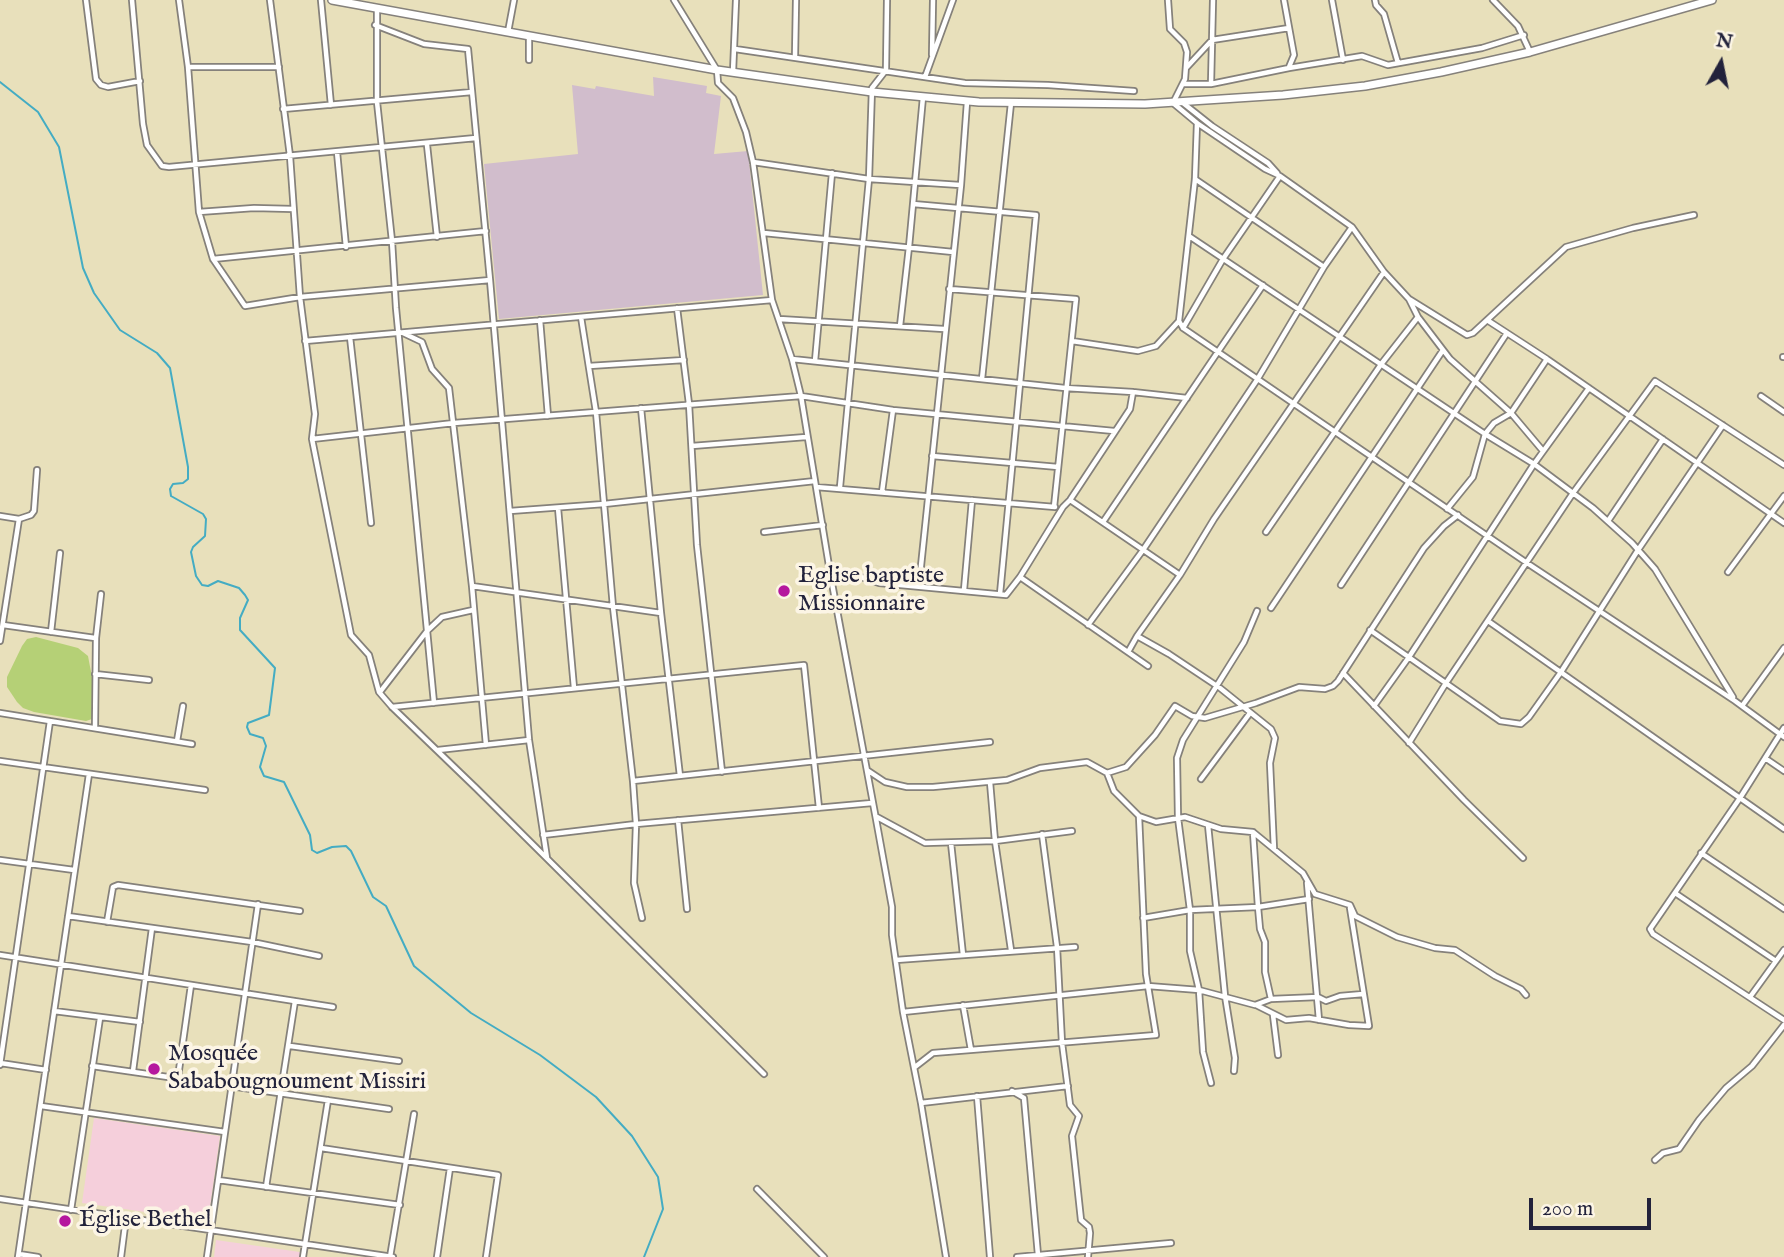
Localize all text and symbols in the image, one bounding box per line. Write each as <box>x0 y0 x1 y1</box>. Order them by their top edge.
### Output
north arrow <box>1686 28 1756 98</box>
text: N <box>1714 29 1734 55</box>
place label: Eglise baptiste Missionnaire <box>798 563 944 619</box>
marker: Eglise baptiste Missionnaire <box>776 583 792 599</box>
place label: Mosquée Sababougnoument Missiri <box>168 1041 426 1097</box>
marker: Mosquée Sababougnoument Missiri <box>146 1061 162 1077</box>
scale bar <box>1532 1184 1654 1228</box>
text: 200 m <box>1542 1196 1593 1223</box>
place label: Église Bethel <box>79 1207 212 1235</box>
marker: Église Bethel <box>57 1213 73 1229</box>

